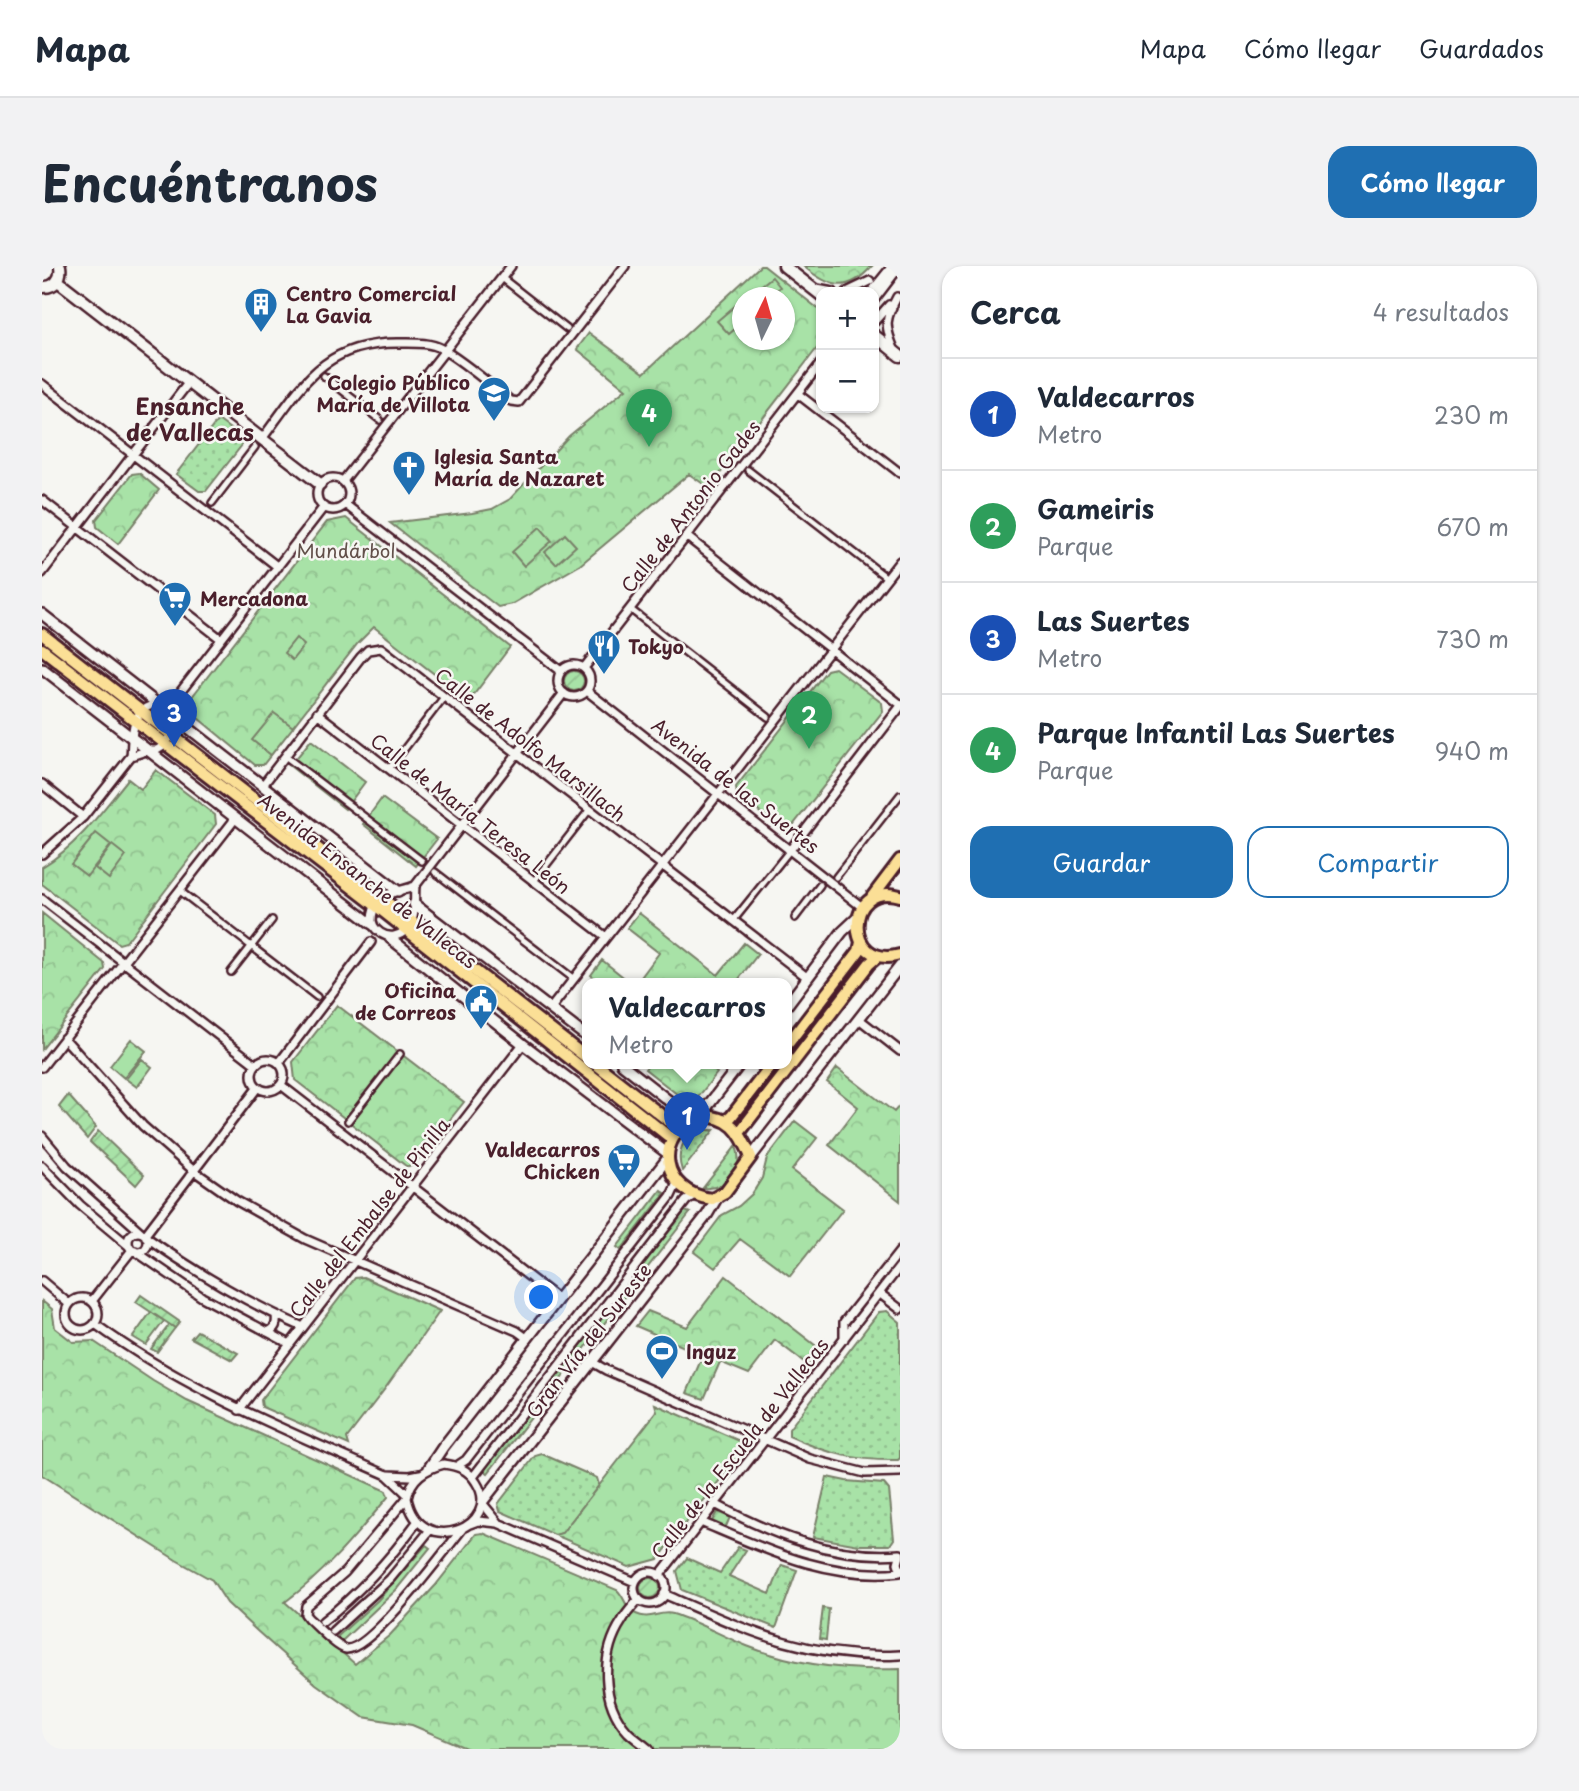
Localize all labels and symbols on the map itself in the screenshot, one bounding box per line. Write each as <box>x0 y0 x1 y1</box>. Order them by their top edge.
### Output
place label: Centro Comercial La Gavia <box>286 279 457 329</box>
building icon: Centro Comercial La Gavia <box>242 285 280 334</box>
north arrow <box>732 287 795 350</box>
place label: Colegio Público María de Villota <box>317 368 470 418</box>
school or university icon: Colegio Público María de Villota <box>475 374 513 423</box>
district label: Ensanche de Vallecas <box>126 388 254 449</box>
pin: 4 <box>626 389 672 447</box>
street label: Calle de Antonio Gades <box>614 414 766 598</box>
place label: Iglesia Santa María de Nazaret <box>434 442 605 492</box>
church icon: Iglesia Santa María de Nazaret <box>390 448 428 497</box>
park label: Mundárbol <box>296 536 396 564</box>
supermarket icon: Mercadona <box>156 579 194 628</box>
place label: Mercadona <box>200 584 308 612</box>
restaurant icon: Tokyo <box>585 627 623 676</box>
place label: Tokyo <box>628 632 684 660</box>
street label: Calle de Adolfo Marsillach <box>430 660 632 828</box>
pin: 3 <box>151 689 197 747</box>
pin: 2 <box>786 691 832 749</box>
street label: Avenida de las Suertes <box>646 711 826 859</box>
street label: Calle de María Teresa León <box>365 726 577 900</box>
street label: Avenida Ensanche de Vallecas <box>253 786 484 975</box>
place label: Oficina de Correos <box>355 976 456 1026</box>
public building icon: Oficina de Correos <box>462 982 500 1031</box>
pin: 1 <box>664 1092 710 1150</box>
street label: Calle del Embalse de Pinilla <box>282 1111 456 1323</box>
place label: Valdecarros Chicken <box>485 1135 600 1185</box>
supermarket icon: Valdecarros Chicken <box>605 1141 643 1190</box>
street label: Gran Vía del Sureste <box>519 1257 657 1423</box>
your location <box>524 1280 558 1314</box>
street label: Calle de la Escuela de Vallecas <box>644 1331 834 1565</box>
sports icon: Inguz <box>643 1332 681 1381</box>
place label: Inguz <box>686 1337 737 1365</box>

